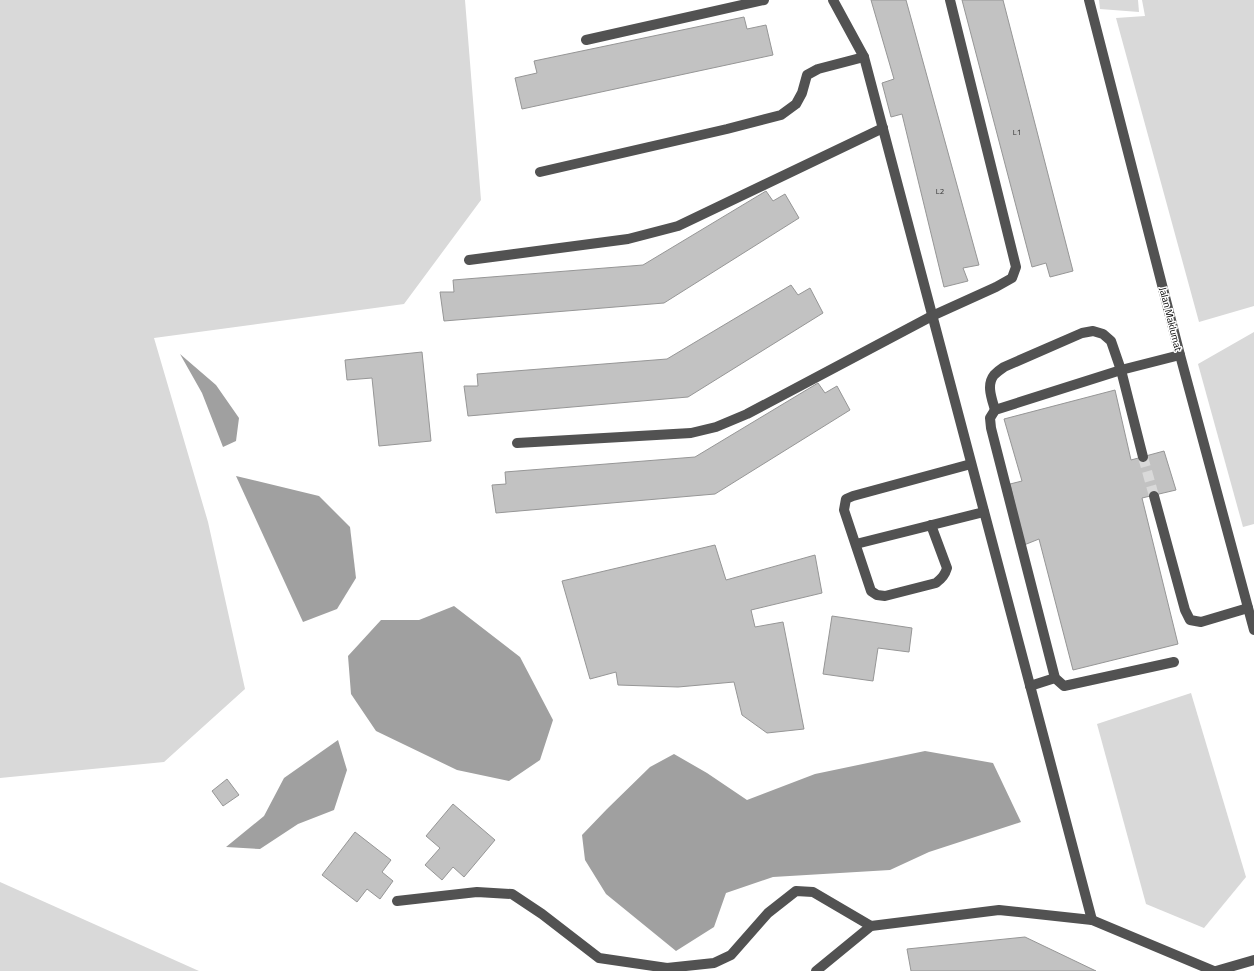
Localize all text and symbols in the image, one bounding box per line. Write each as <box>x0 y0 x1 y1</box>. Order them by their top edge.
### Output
house number: L1 <box>1013 126 1021 138</box>
house number: L2 <box>936 185 944 197</box>
street label: Jalan Maklumat <box>1155 286 1186 353</box>

